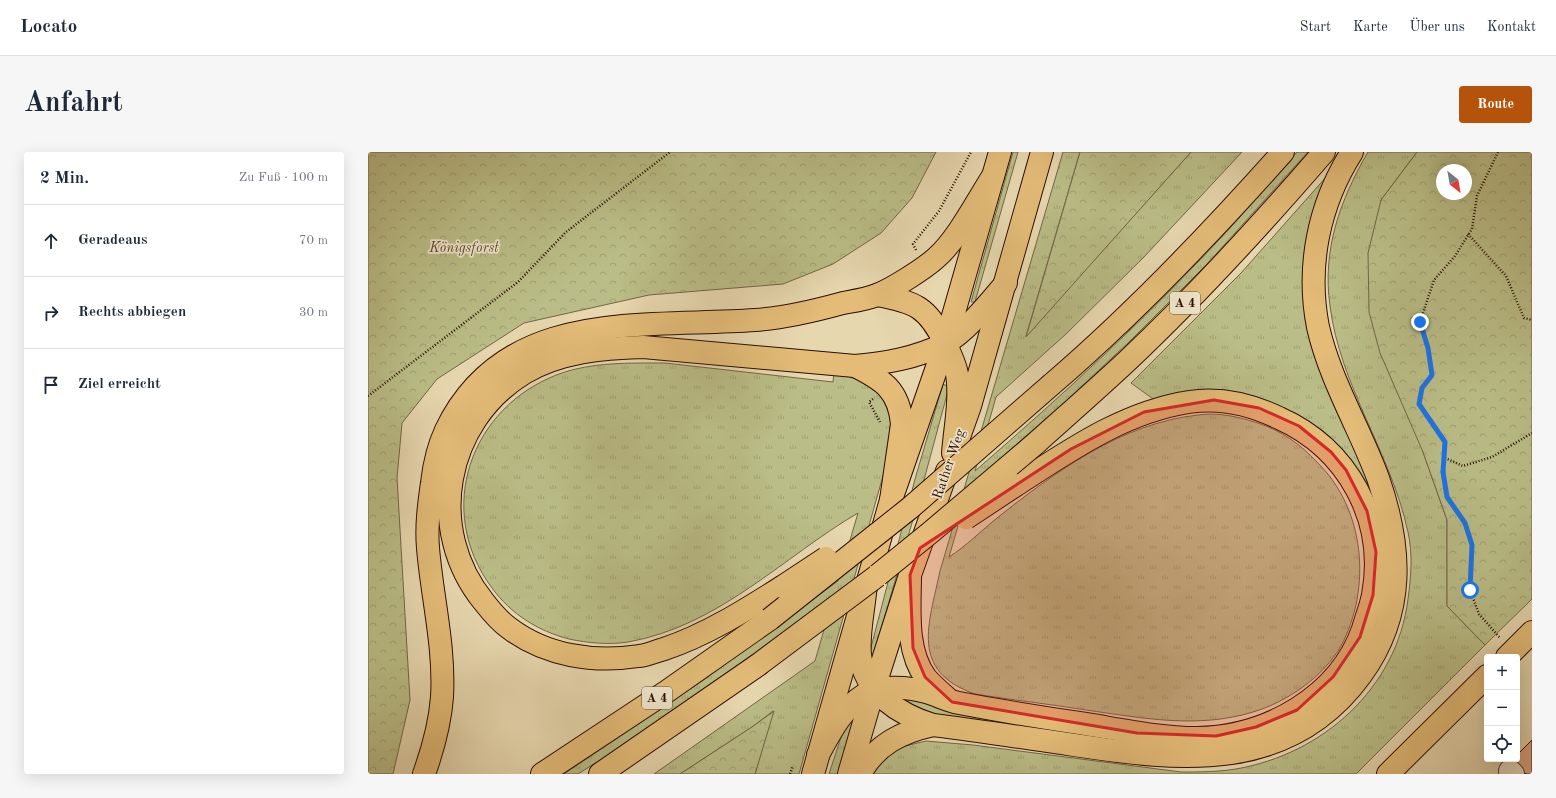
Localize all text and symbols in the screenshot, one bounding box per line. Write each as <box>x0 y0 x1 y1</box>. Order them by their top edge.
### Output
text: Locato <box>20 18 77 37</box>
text: Start <box>1300 20 1331 34</box>
text: Karte <box>1353 20 1388 34</box>
text: Über uns <box>1410 20 1465 34</box>
text: Kontakt <box>1487 20 1536 34</box>
button: Route <box>1459 86 1532 123</box>
text: Anfahrt <box>24 90 123 118</box>
north arrow <box>1436 164 1472 200</box>
text: 2 Min. <box>40 170 89 187</box>
text: Zu Fuß · 100 m <box>239 171 328 184</box>
icon: ahead <box>40 230 62 252</box>
text: Geradeaus <box>78 233 147 248</box>
text: 70 m <box>299 234 328 247</box>
park label: Königsforst <box>428 241 499 256</box>
road number: A 4 <box>1170 292 1200 314</box>
icon: right <box>40 302 62 324</box>
text: Rechts abbiegen <box>78 305 186 320</box>
text: 30 m <box>299 306 328 319</box>
route end <box>1411 313 1429 331</box>
icon: arrive <box>40 374 62 396</box>
text: Ziel erreicht <box>78 377 161 392</box>
street label: Rather Weg <box>930 427 968 501</box>
route start <box>1461 581 1479 599</box>
map controls <box>1484 654 1520 762</box>
button: + <box>1484 654 1520 690</box>
road number: A 4 <box>642 687 672 709</box>
button: − <box>1484 690 1520 726</box>
button: locate <box>1484 726 1520 762</box>

